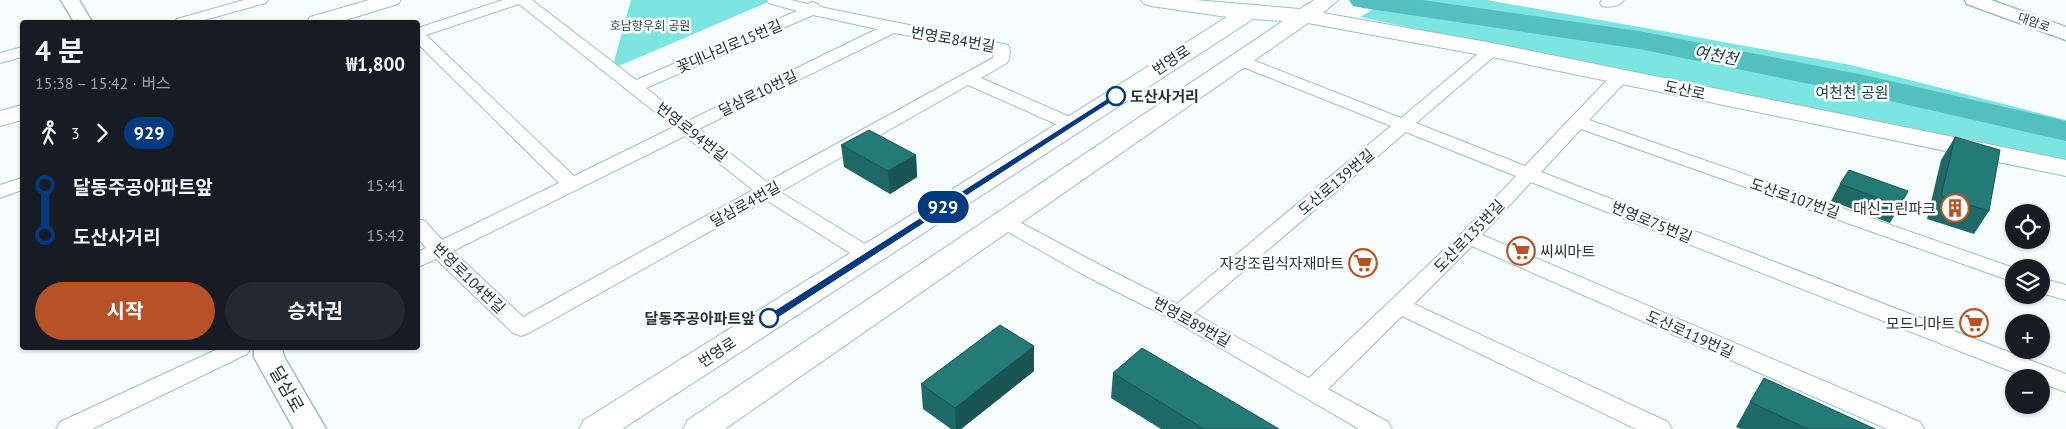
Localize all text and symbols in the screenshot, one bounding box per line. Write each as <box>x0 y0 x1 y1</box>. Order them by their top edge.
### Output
street label: 대암로 <box>2016 9 2052 35</box>
street label: 꽃대나리로15번길 <box>673 15 785 77</box>
park label: 호남향우회 공원 <box>610 18 690 33</box>
street label: 번영로84번길 <box>909 22 997 56</box>
text: 4 분 <box>35 32 84 69</box>
street label: 번영로 <box>1148 41 1194 79</box>
water label: 여천천 <box>1692 41 1742 69</box>
text: ₩1,800 <box>346 52 405 76</box>
street label: 달삼로10번길 <box>715 66 801 120</box>
text: 15:38 – 15:42 · 버스 <box>35 73 171 93</box>
street label: 도산로 <box>1663 76 1707 104</box>
park label: 여천천 공원 <box>1815 83 1889 102</box>
marker: 도산사거리 <box>1106 86 1126 106</box>
place label: 도산사거리 <box>1130 87 1199 106</box>
street label: 번영로94번길 <box>653 98 731 166</box>
icon: walk <box>35 119 63 147</box>
icon: forward <box>88 119 116 147</box>
text: 929 <box>134 121 164 144</box>
text: 3 <box>71 123 80 143</box>
street label: 도산로139번길 <box>1294 145 1378 219</box>
street label: 도산로107번길 <box>1748 174 1842 222</box>
text: 달동주공아파트앞 <box>73 175 213 199</box>
text: 15:41 <box>367 175 405 195</box>
street label: 달삼로4번길 <box>707 177 783 231</box>
line badge: 929 <box>914 191 972 223</box>
building icon: 대신그린파크 <box>1940 193 1970 223</box>
text: 929 <box>928 195 958 218</box>
street label: 도산로135번길 <box>1430 196 1508 276</box>
street label: 번영로75번길 <box>1609 197 1695 247</box>
place label: 대신그린파크 <box>1853 199 1936 218</box>
map controls <box>2005 204 2050 414</box>
button: locate <box>2005 204 2050 249</box>
text: 도산사거리 <box>73 225 160 249</box>
text: 15:42 <box>367 225 405 245</box>
supermarket icon: 씨씨마트 <box>1506 236 1536 266</box>
street label: 번영로104번길 <box>429 239 509 317</box>
place label: 씨씨마트 <box>1540 242 1595 261</box>
supermarket icon: 자강조립식자재마트 <box>1348 248 1378 278</box>
place label: 자강조립식자재마트 <box>1220 254 1344 273</box>
button: layers <box>2005 259 2050 304</box>
button: 시작 <box>35 282 215 340</box>
button: 승차권 <box>225 282 405 340</box>
street label: 번영로89번길 <box>1150 293 1234 351</box>
street label: 도산로119번길 <box>1643 306 1737 362</box>
marker: 달동주공아파트앞 <box>759 308 779 328</box>
supermarket icon: 모드니마트 <box>1959 308 1989 338</box>
place label: 달동주공아파트앞 <box>645 309 755 328</box>
place label: 모드니마트 <box>1886 314 1955 333</box>
button: + <box>2005 314 2050 359</box>
street label: 번영로 <box>694 333 740 371</box>
street label: 달삼로 <box>265 362 309 416</box>
button: − <box>2005 369 2050 414</box>

